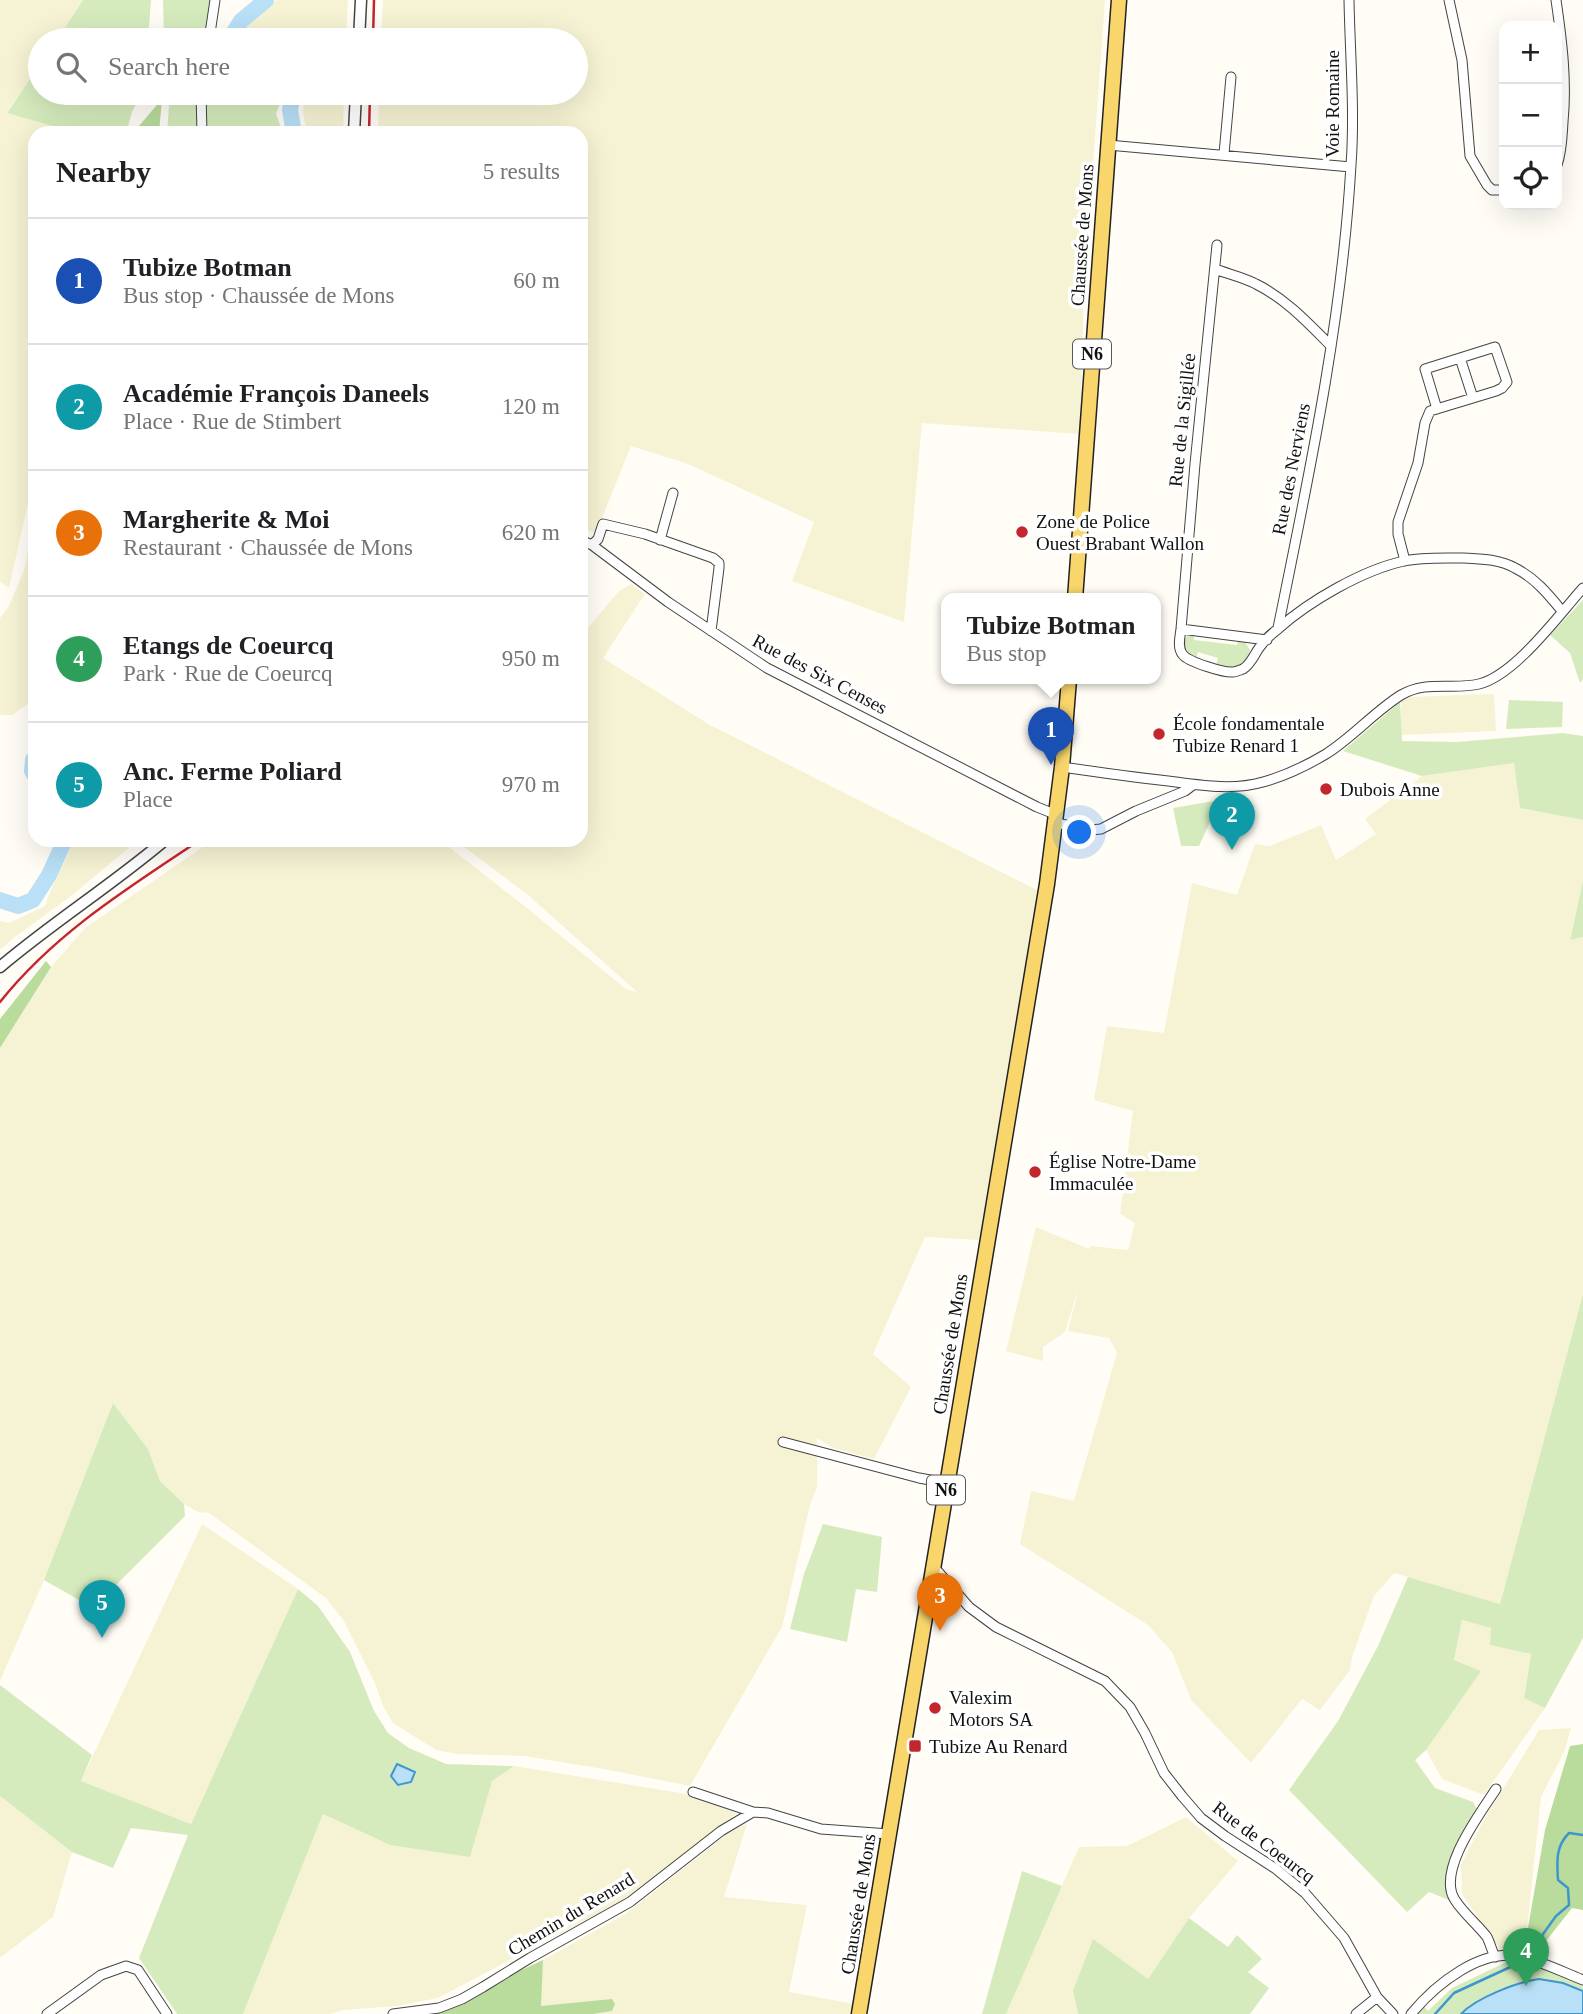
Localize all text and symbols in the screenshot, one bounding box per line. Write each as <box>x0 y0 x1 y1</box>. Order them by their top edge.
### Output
map controls <box>1499 21 1562 210</box>
button: + <box>1499 21 1562 84</box>
search box <box>28 28 588 105</box>
icon: search <box>52 48 90 86</box>
street label: Voie Romaine <box>1322 50 1343 158</box>
text: Search here <box>108 52 230 81</box>
button: − <box>1499 84 1562 147</box>
button: locate <box>1499 147 1562 210</box>
text: Nearby <box>56 155 151 188</box>
text: 5 results <box>483 159 560 184</box>
street label: Chaussée de Mons <box>1067 163 1097 307</box>
text: Tubize Botman <box>123 253 292 282</box>
text: 1 <box>73 268 85 293</box>
text: 60 m <box>513 268 560 293</box>
text: Bus stop · Chaussée de Mons <box>123 283 395 308</box>
road number: N6 <box>1073 340 1111 368</box>
street label: Rue de la Sigillée <box>1165 352 1199 488</box>
text: Académie François Daneels <box>123 379 429 408</box>
text: 2 <box>73 394 85 419</box>
text: 120 m <box>502 394 560 419</box>
street label: Rue des Nerviens <box>1268 401 1314 537</box>
text: Place · Rue de Stimbert <box>123 409 341 434</box>
text: Margherite & Moi <box>123 505 329 534</box>
place label: Zone de Police Ouest Brabant Wallon <box>1036 511 1205 554</box>
text: 3 <box>73 520 85 545</box>
text: 620 m <box>502 520 560 545</box>
marker: Zone de Police Ouest Brabant Wallon <box>1014 524 1030 540</box>
text: Restaurant · Chaussée de Mons <box>123 535 413 560</box>
popup <box>941 593 1161 684</box>
text: Tubize Botman <box>967 611 1135 640</box>
street label: Rue des Six Censes <box>749 630 891 718</box>
text: Etangs de Coeurcq <box>123 631 333 660</box>
text: Bus stop <box>967 641 1046 666</box>
text: 4 <box>73 646 85 671</box>
text: 950 m <box>502 646 560 671</box>
text: Park · Rue de Coeurcq <box>123 661 333 686</box>
pin: 1 <box>1028 707 1074 765</box>
place label: École fondamentale Tubize Renard 1 <box>1173 713 1324 756</box>
marker: École fondamentale Tubize Renard 1 <box>1151 726 1167 742</box>
text: Anc. Ferme Poliard <box>123 757 342 786</box>
text: 5 <box>73 772 85 797</box>
text: 970 m <box>502 772 560 797</box>
place label: Dubois Anne <box>1340 779 1440 800</box>
marker: Dubois Anne <box>1318 781 1334 797</box>
text: Place <box>123 787 173 812</box>
pin: 2 <box>1209 792 1255 850</box>
your location <box>1062 815 1096 849</box>
place label: Église Notre-Dame Immaculée <box>1049 1151 1196 1194</box>
marker: Église Notre-Dame Immaculée <box>1027 1164 1043 1180</box>
street label: Chaussée de Mons <box>928 1272 972 1416</box>
road number: N6 <box>927 1476 965 1504</box>
pin: 3 <box>917 1573 963 1631</box>
pin: 5 <box>79 1580 125 1638</box>
place label: Valexim Motors SA <box>949 1687 1033 1730</box>
marker: Valexim Motors SA <box>927 1700 943 1716</box>
place label: Tubize Au Renard <box>929 1736 1068 1757</box>
marker: Tubize Au Renard <box>907 1738 923 1754</box>
street label: Rue de Coeurcq <box>1209 1797 1320 1888</box>
street label: Chaussée de Mons <box>836 1832 880 1976</box>
street label: Chemin du Renard <box>504 1868 638 1960</box>
pin: 4 <box>1503 1928 1549 1986</box>

